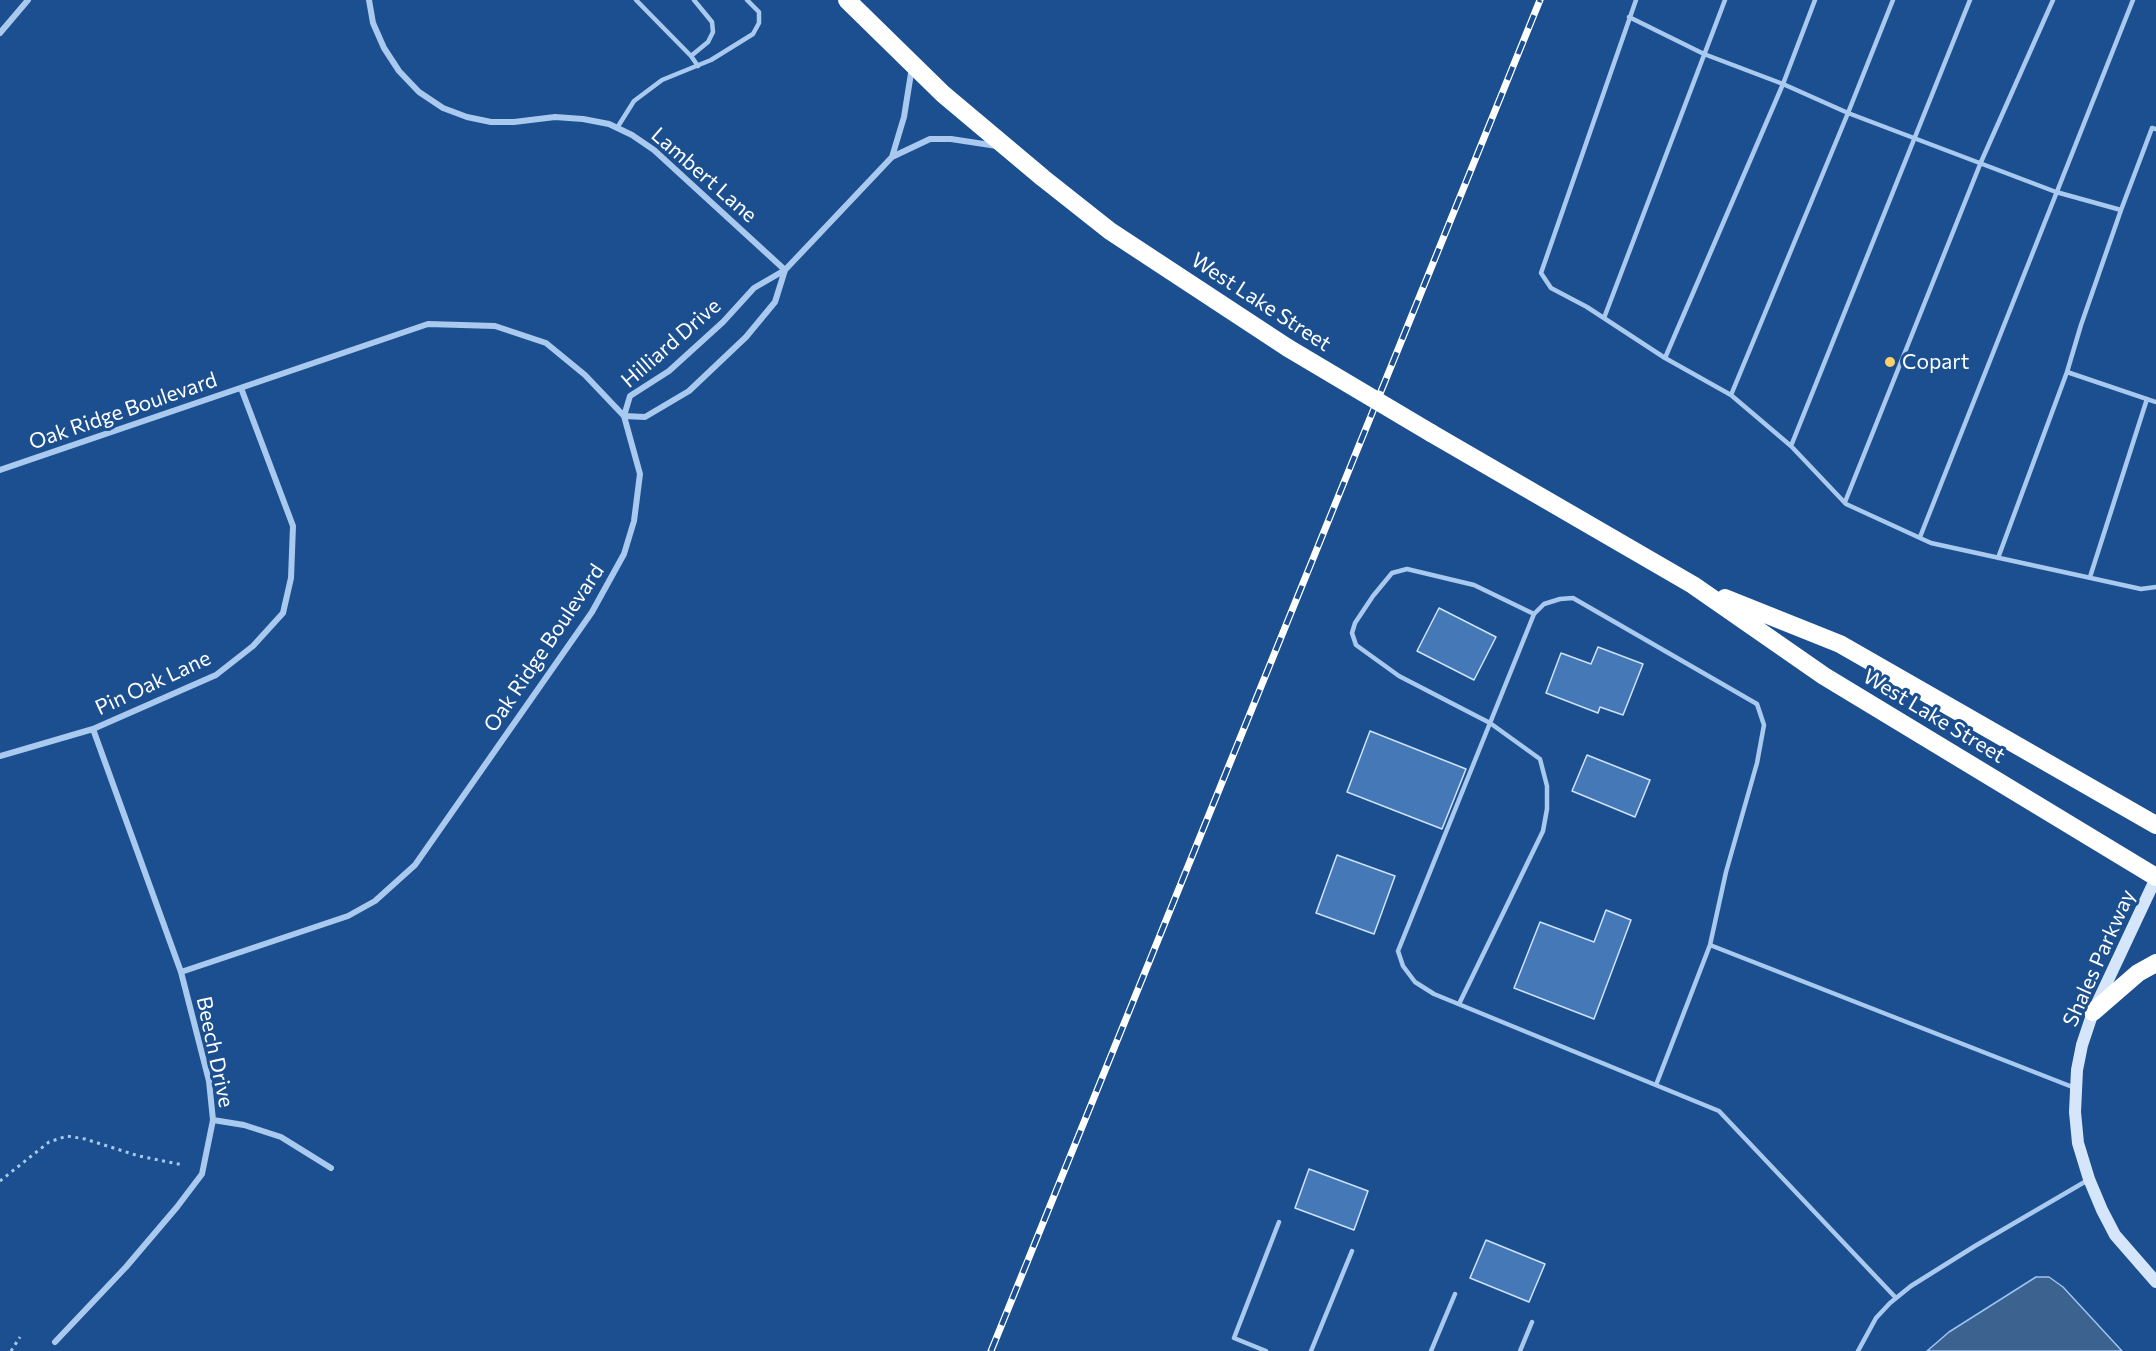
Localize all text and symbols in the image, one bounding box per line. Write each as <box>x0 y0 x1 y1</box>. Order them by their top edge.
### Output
street label: Lambert Lane <box>646 122 762 228</box>
street label: West Lake Street <box>1186 247 1336 357</box>
street label: Hilliard Drive <box>616 293 726 393</box>
place label: Copart <box>1902 349 1969 375</box>
marker: Copart <box>1883 355 1897 369</box>
street label: Oak Ridge Boulevard <box>26 367 220 455</box>
street label: Oak Ridge Boulevard <box>478 559 610 737</box>
street label: Pin Oak Lane <box>91 645 215 721</box>
street label: West Lake Street <box>1858 664 2010 768</box>
street label: Shales Parkway <box>2057 886 2141 1030</box>
street label: Beech Drive <box>191 994 239 1110</box>

